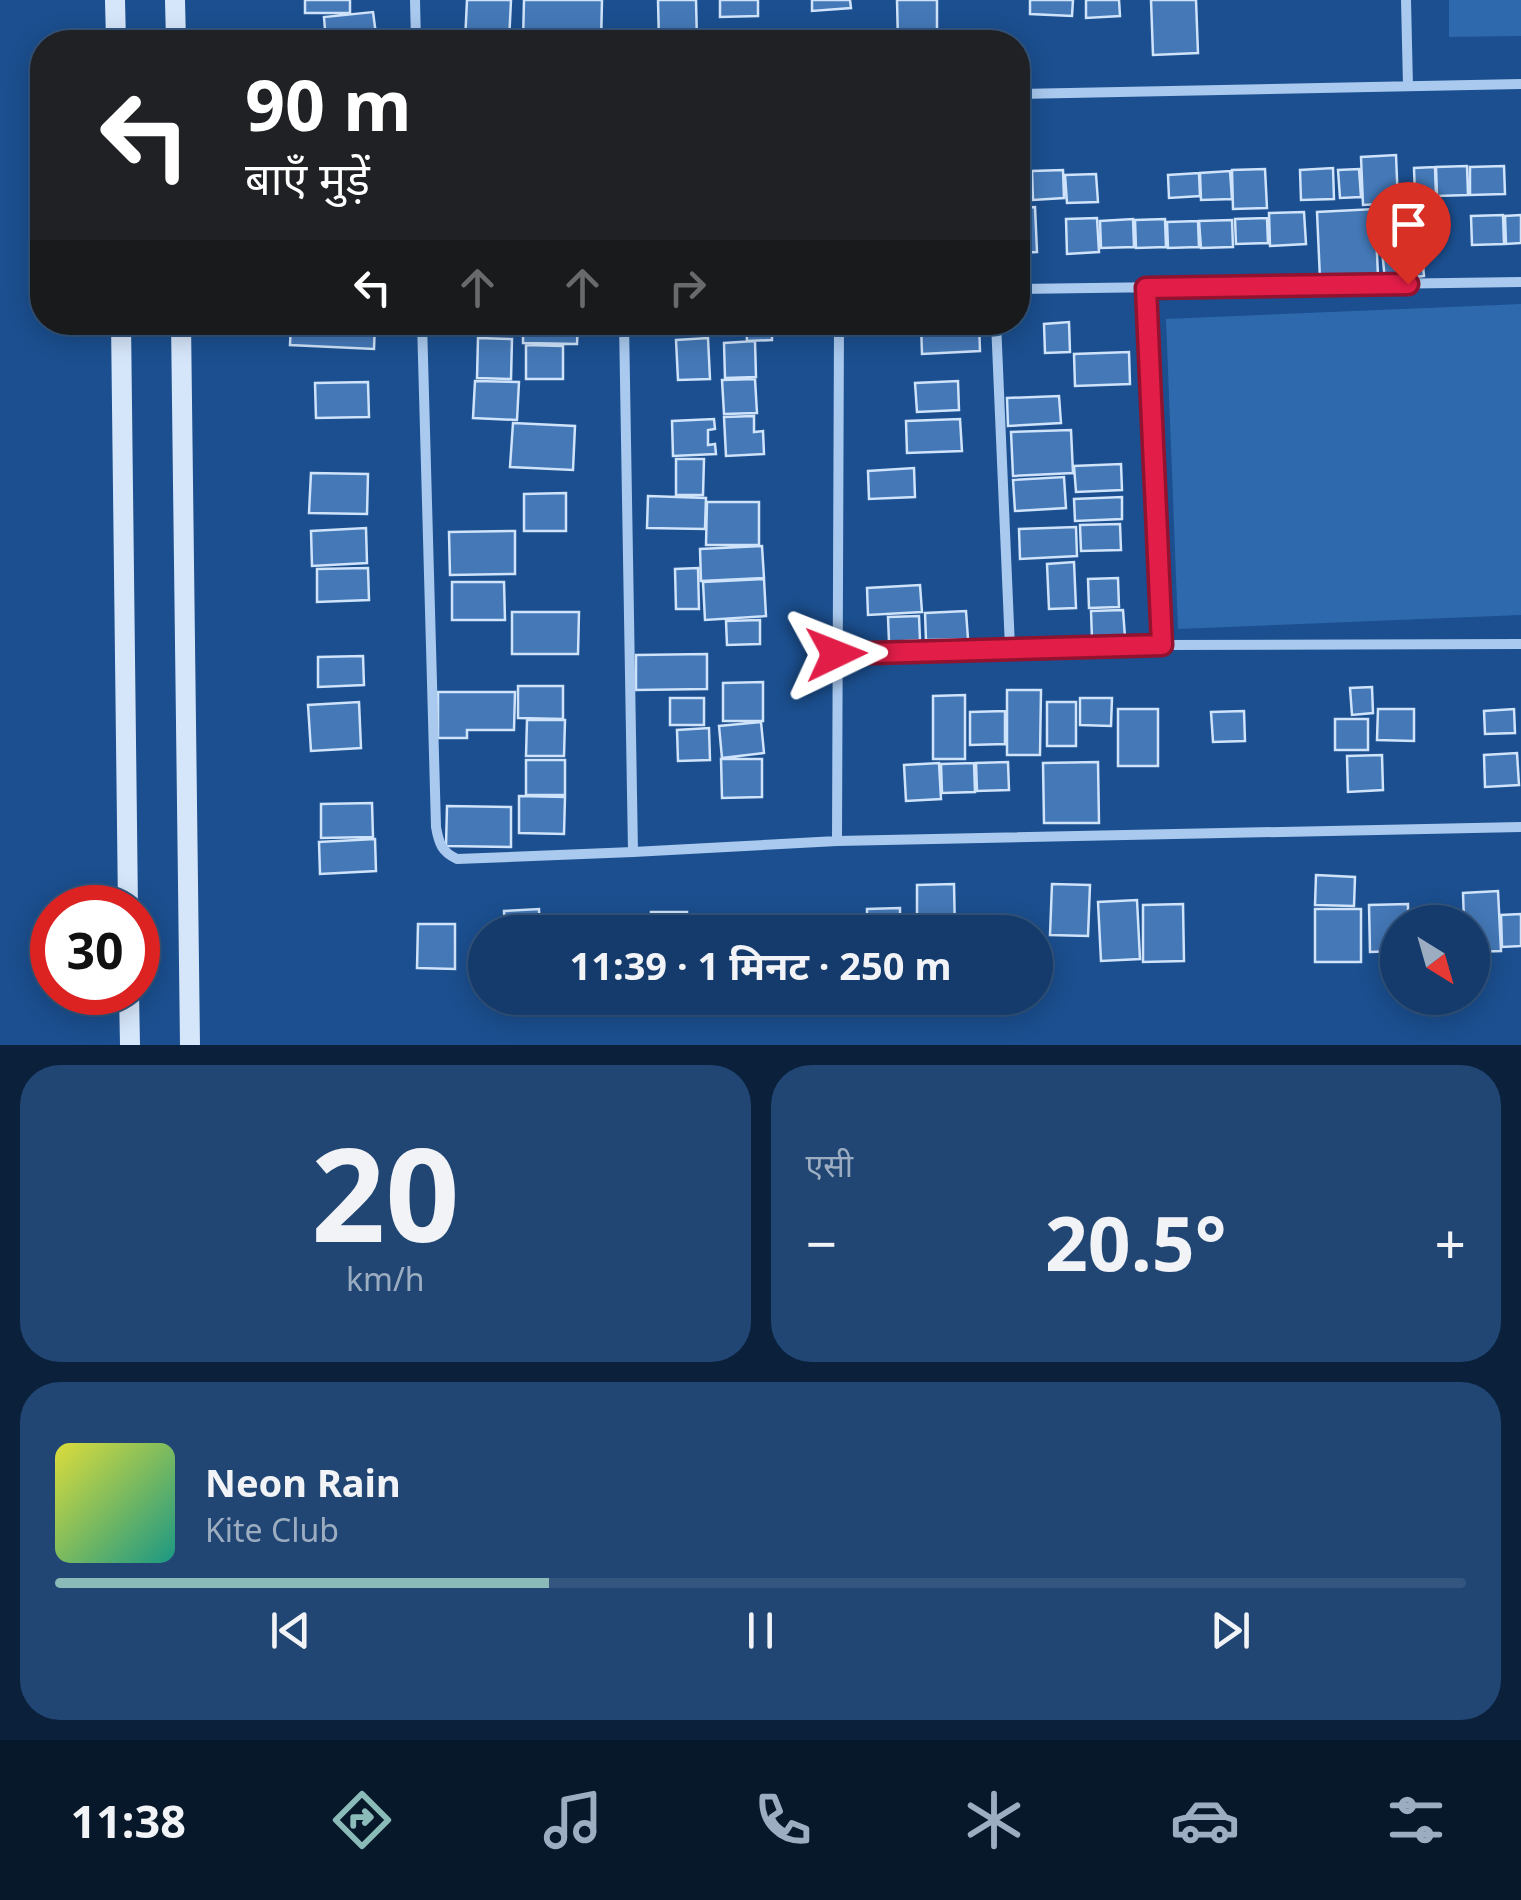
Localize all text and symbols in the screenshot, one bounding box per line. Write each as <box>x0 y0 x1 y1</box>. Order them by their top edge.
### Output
text: 90 m <box>245 56 412 152</box>
icon: left <box>80 70 210 200</box>
text: बाएँ मुड़ें <box>245 147 370 208</box>
pin <box>1366 182 1451 285</box>
icon: arrive <box>1381 197 1436 252</box>
icon: left <box>345 260 400 315</box>
icon: ahead <box>450 260 505 315</box>
icon: ahead <box>555 260 610 315</box>
icon: right <box>660 260 715 315</box>
position arrow <box>784 602 888 706</box>
speed limit sign: 30 <box>30 885 160 1015</box>
north arrow <box>1380 905 1490 1015</box>
map controls <box>1380 905 1490 1015</box>
text: 11:39 · 1 मिनट · 250 m <box>569 939 952 991</box>
text: 20 <box>311 1103 460 1280</box>
text: एसी <box>806 1143 853 1186</box>
text: 20.5° <box>1045 1191 1227 1293</box>
text: − <box>806 1205 837 1280</box>
text: + <box>1435 1205 1466 1280</box>
text: km/h <box>346 1257 425 1300</box>
text: Neon Rain <box>205 1456 401 1508</box>
text: Kite Club <box>205 1508 339 1551</box>
icon: previous <box>263 1603 318 1658</box>
icon: pause <box>733 1603 788 1658</box>
icon: next <box>1203 1603 1258 1658</box>
icon: directions <box>327 1785 397 1855</box>
icon: music <box>538 1785 608 1855</box>
icon: phone <box>748 1785 818 1855</box>
icon: climate <box>959 1785 1029 1855</box>
icon: car <box>1170 1785 1240 1855</box>
icon: filters <box>1381 1785 1451 1855</box>
text: 11:38 <box>70 1790 186 1851</box>

